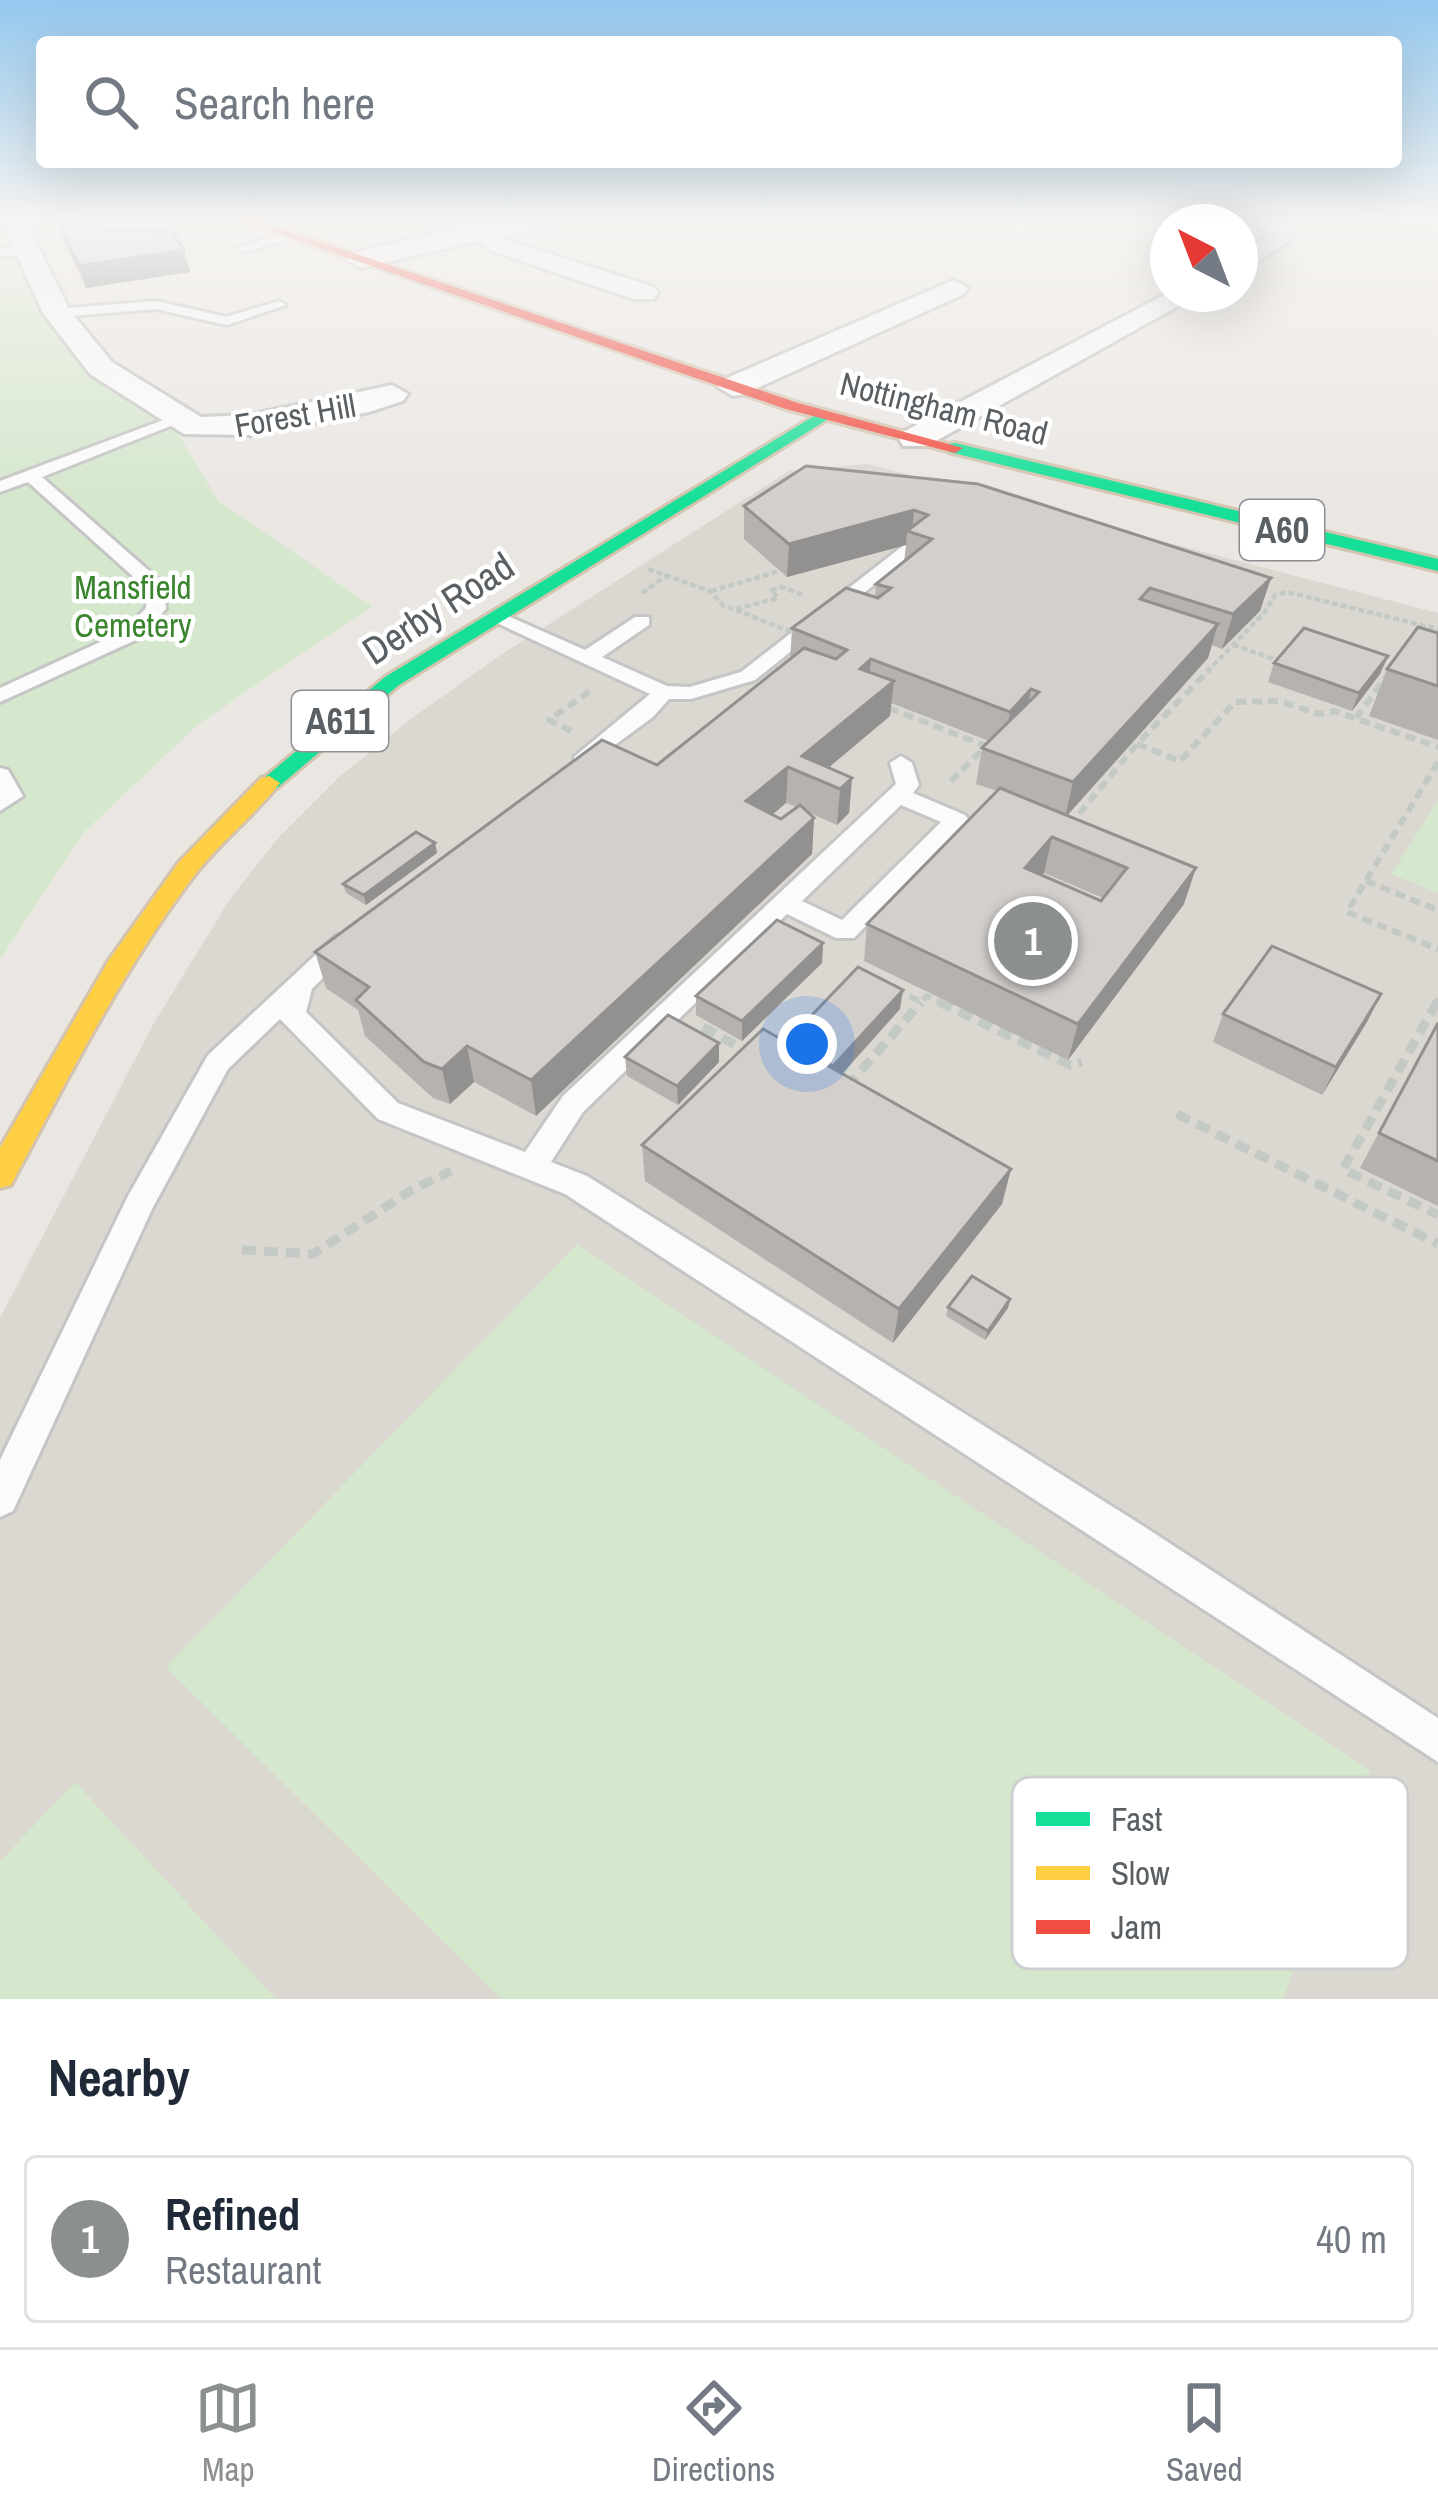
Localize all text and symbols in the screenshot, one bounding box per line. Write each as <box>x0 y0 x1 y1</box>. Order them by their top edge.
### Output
search box <box>36 36 1402 168</box>
icon: search <box>78 69 144 135</box>
text: Search here <box>174 72 375 133</box>
north arrow <box>1150 204 1258 312</box>
street label: Nottingham Road <box>836 361 1052 455</box>
street label: Forest Hill <box>231 383 359 447</box>
road number: A60 <box>1240 500 1324 560</box>
street label: Derby Road <box>352 540 524 676</box>
park label: Mansfield Cemetery <box>74 565 192 647</box>
road number: A611 <box>292 691 388 751</box>
pin: 1 <box>994 896 1072 986</box>
your location <box>777 1014 837 1074</box>
legend <box>1012 1777 1408 1969</box>
text: Fast <box>1111 1797 1162 1841</box>
text: Slow <box>1111 1851 1170 1895</box>
text: Jam <box>1111 1905 1162 1949</box>
text: Nearby <box>48 2043 190 2112</box>
text: Refined <box>165 2183 300 2244</box>
text: 1 <box>81 2213 99 2265</box>
text: 40 m <box>1316 2213 1387 2265</box>
text: Restaurant <box>165 2244 321 2296</box>
tab: Map <box>195 2375 261 2491</box>
tab: Directions <box>652 2375 775 2491</box>
tab: Saved <box>1166 2375 1243 2491</box>

